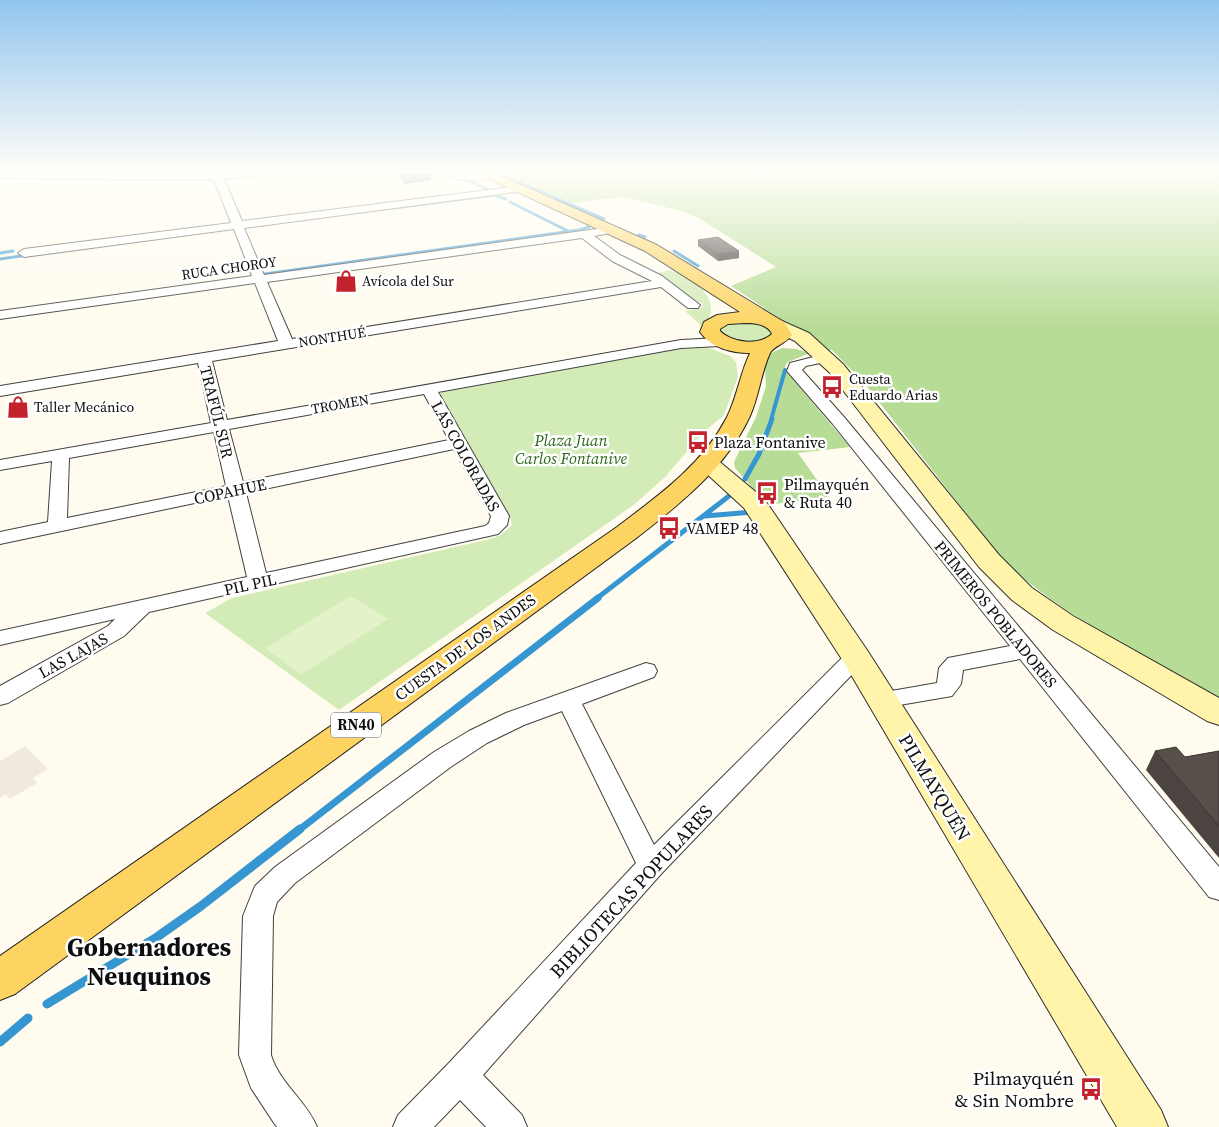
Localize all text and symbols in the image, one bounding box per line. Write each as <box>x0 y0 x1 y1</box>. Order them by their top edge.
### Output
street label: RUCA CHOROY <box>180 251 278 285</box>
shop icon: Avícola del Sur <box>333 268 359 294</box>
place label: Avícola del Sur <box>362 271 454 291</box>
street label: NONTHUÉ <box>297 322 367 352</box>
street label: TRAFÚL SUR <box>195 364 239 461</box>
place label: Cuesta Eduardo Arias <box>849 369 938 405</box>
bus stop icon: Cuesta Eduardo Arias <box>819 374 845 400</box>
street label: TROMEN <box>310 389 370 419</box>
shop icon: Taller Mecánico <box>5 394 31 420</box>
place label: Taller Mecánico <box>34 397 135 417</box>
street label: LAS COLORADAS <box>426 397 506 515</box>
park label: Plaza Juan Carlos Fontanive <box>515 429 628 469</box>
bus stop icon: Plaza Fontanive <box>685 429 711 455</box>
place label: Plaza Fontanive <box>714 431 826 453</box>
street label: COPAHUE <box>192 473 269 509</box>
place label: Pilmayquén & Ruta 40 <box>784 473 870 513</box>
bus stop icon: Pilmayquén & Ruta 40 <box>754 480 780 506</box>
bus stop icon: VAMEP 48 <box>656 515 682 541</box>
place label: VAMEP 48 <box>686 517 759 539</box>
street label: PRIMEROS POBLADORES <box>930 536 1062 692</box>
street label: PIL PIL <box>222 568 278 600</box>
street label: CUESTA DE LOS ANDES <box>390 588 540 706</box>
street label: LAS LAJAS <box>34 627 112 683</box>
road number: RN40 <box>331 712 381 738</box>
street label: PILMAYQUÉN <box>893 729 977 845</box>
street label: BIBLIOTECAS POPULARES <box>544 799 718 983</box>
district label: Gobernadores Neuquinos <box>67 930 231 993</box>
place label: Pilmayquén & Sin Nombre <box>955 1065 1074 1113</box>
bus stop icon: Pilmayquén & Sin Nombre <box>1078 1076 1104 1102</box>

